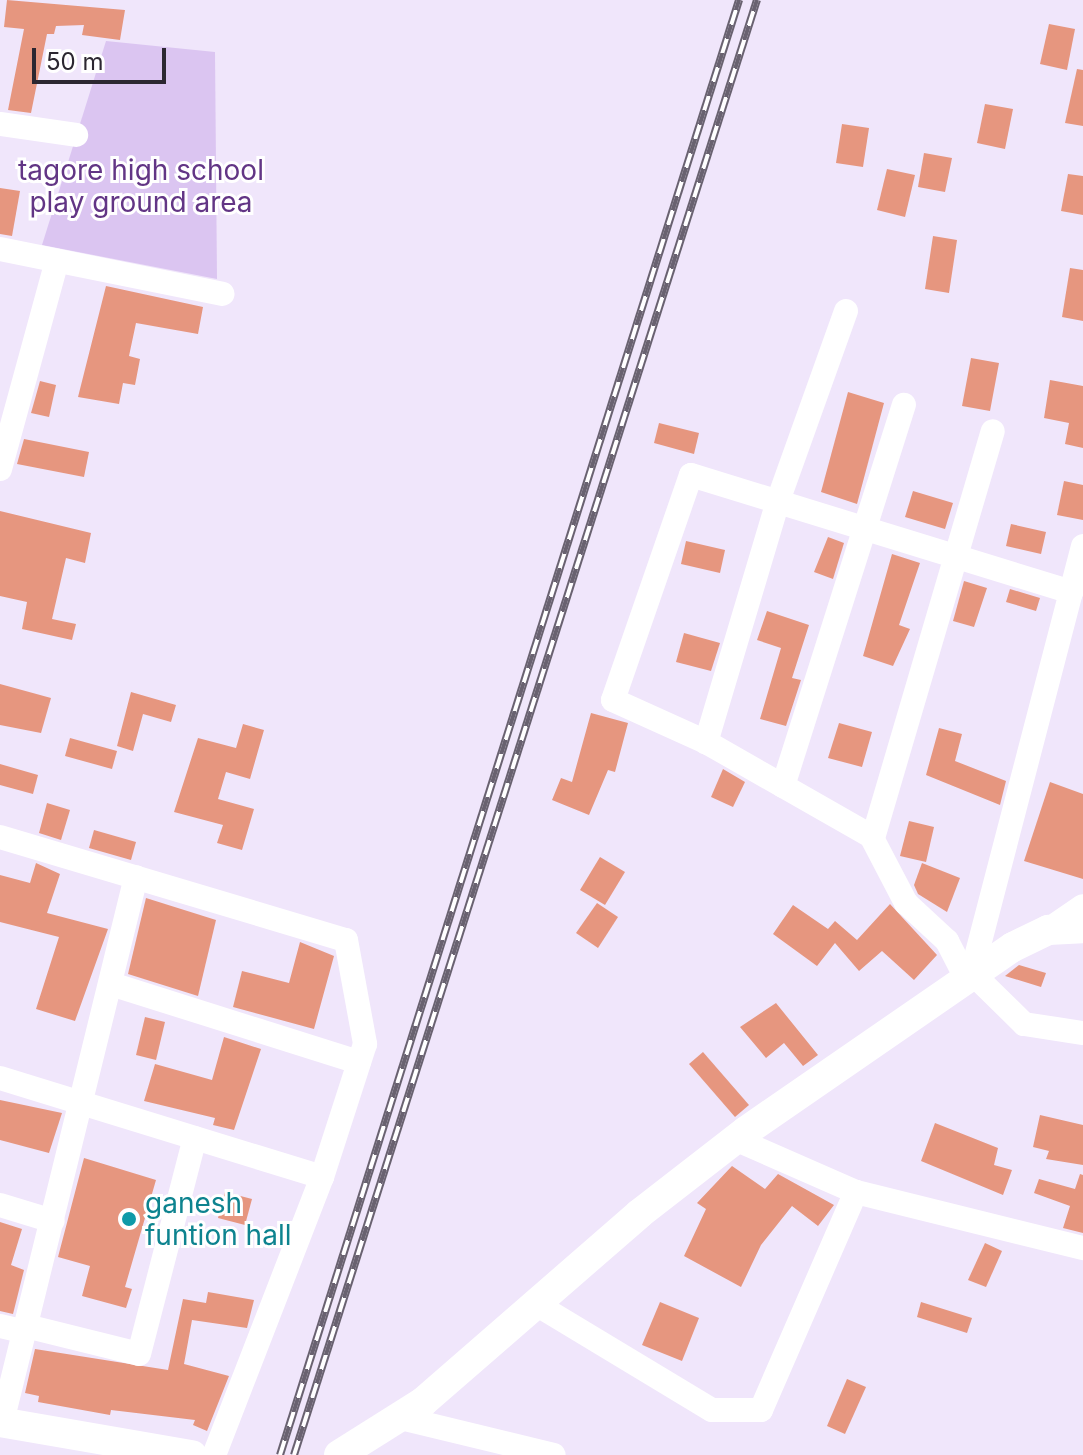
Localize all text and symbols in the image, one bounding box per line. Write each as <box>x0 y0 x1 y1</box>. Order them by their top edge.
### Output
scale bar <box>36 32 170 82</box>
text: 50 m <box>46 47 104 76</box>
park label: tagore high school play ground area <box>18 153 264 219</box>
place label: ganesh funtion hall <box>145 1186 291 1252</box>
marker: ganesh funtion hall <box>120 1210 138 1228</box>

